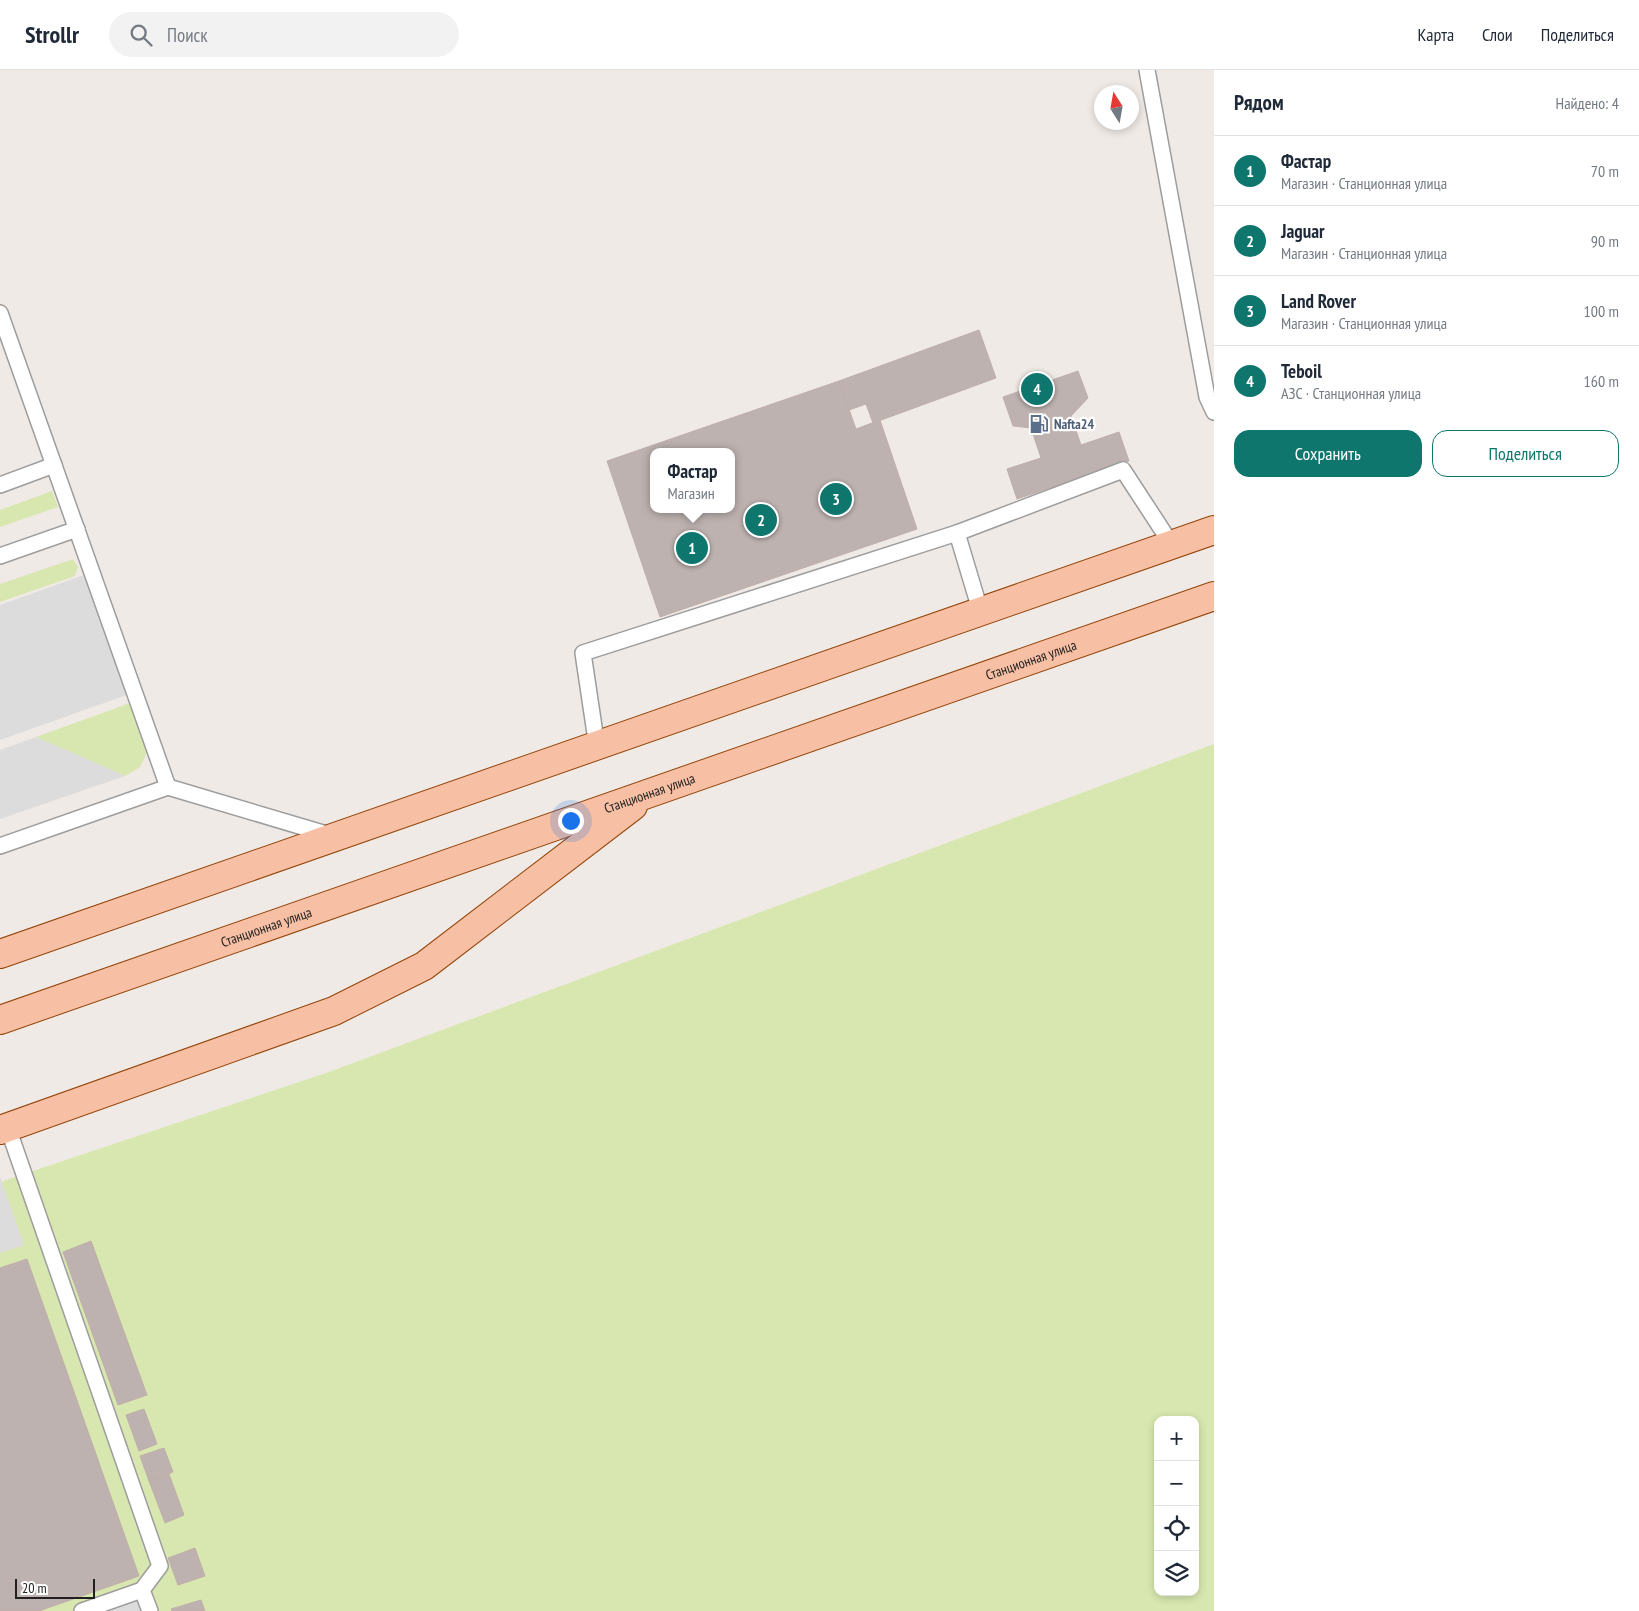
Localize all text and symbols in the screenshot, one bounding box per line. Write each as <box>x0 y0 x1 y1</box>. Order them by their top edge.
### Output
search box <box>109 12 459 57</box>
text: Strollr <box>25 19 79 50</box>
icon: search <box>127 21 155 49</box>
text: Поиск <box>167 23 208 47</box>
text: Карта <box>1417 23 1454 46</box>
text: Слои <box>1482 23 1513 46</box>
text: Поделиться <box>1541 23 1614 46</box>
north arrow <box>1094 85 1139 130</box>
text: Рядом <box>1234 89 1284 116</box>
text: Найдено: 4 <box>1556 93 1619 113</box>
text: Фастар <box>1281 149 1331 173</box>
text: 1 <box>1246 161 1254 181</box>
text: 70 m <box>1591 161 1619 181</box>
text: Магазин · Станционная улица <box>1281 173 1447 193</box>
text: Jaguar <box>1281 219 1325 243</box>
text: 2 <box>1246 231 1254 251</box>
text: 90 m <box>1591 231 1619 251</box>
text: Магазин · Станционная улица <box>1281 243 1447 263</box>
text: Land Rover <box>1281 289 1356 313</box>
text: 3 <box>1246 301 1254 321</box>
text: 100 m <box>1584 301 1619 321</box>
text: Магазин · Станционная улица <box>1281 313 1447 333</box>
text: Teboil <box>1281 359 1322 383</box>
pin: 4 <box>1021 370 1053 408</box>
text: 4 <box>1246 371 1254 391</box>
text: 160 m <box>1584 371 1619 391</box>
text: АЗС · Станционная улица <box>1281 383 1421 403</box>
fuel station icon: Nafta24 <box>1028 413 1050 435</box>
place label: Nafta24 <box>1054 415 1095 433</box>
button: Сохранить <box>1234 430 1422 477</box>
button: Поделиться <box>1432 430 1619 477</box>
popup <box>650 448 735 513</box>
text: Фастар <box>667 459 718 483</box>
pin: 3 <box>820 480 852 518</box>
text: Магазин <box>667 483 715 503</box>
pin: 2 <box>745 501 777 539</box>
pin: 1 <box>676 529 708 567</box>
street label: Станционная улица <box>983 636 1079 684</box>
street label: Станционная улица <box>602 769 697 817</box>
your location <box>558 808 584 834</box>
street label: Станционная улица <box>218 903 314 951</box>
map controls <box>1154 1416 1199 1596</box>
button: + <box>1154 1416 1199 1461</box>
button: − <box>1154 1461 1199 1506</box>
button: locate <box>1154 1506 1199 1551</box>
button: layers <box>1154 1551 1199 1596</box>
scale bar <box>15 1576 95 1599</box>
text: 20 m <box>22 1579 47 1597</box>

